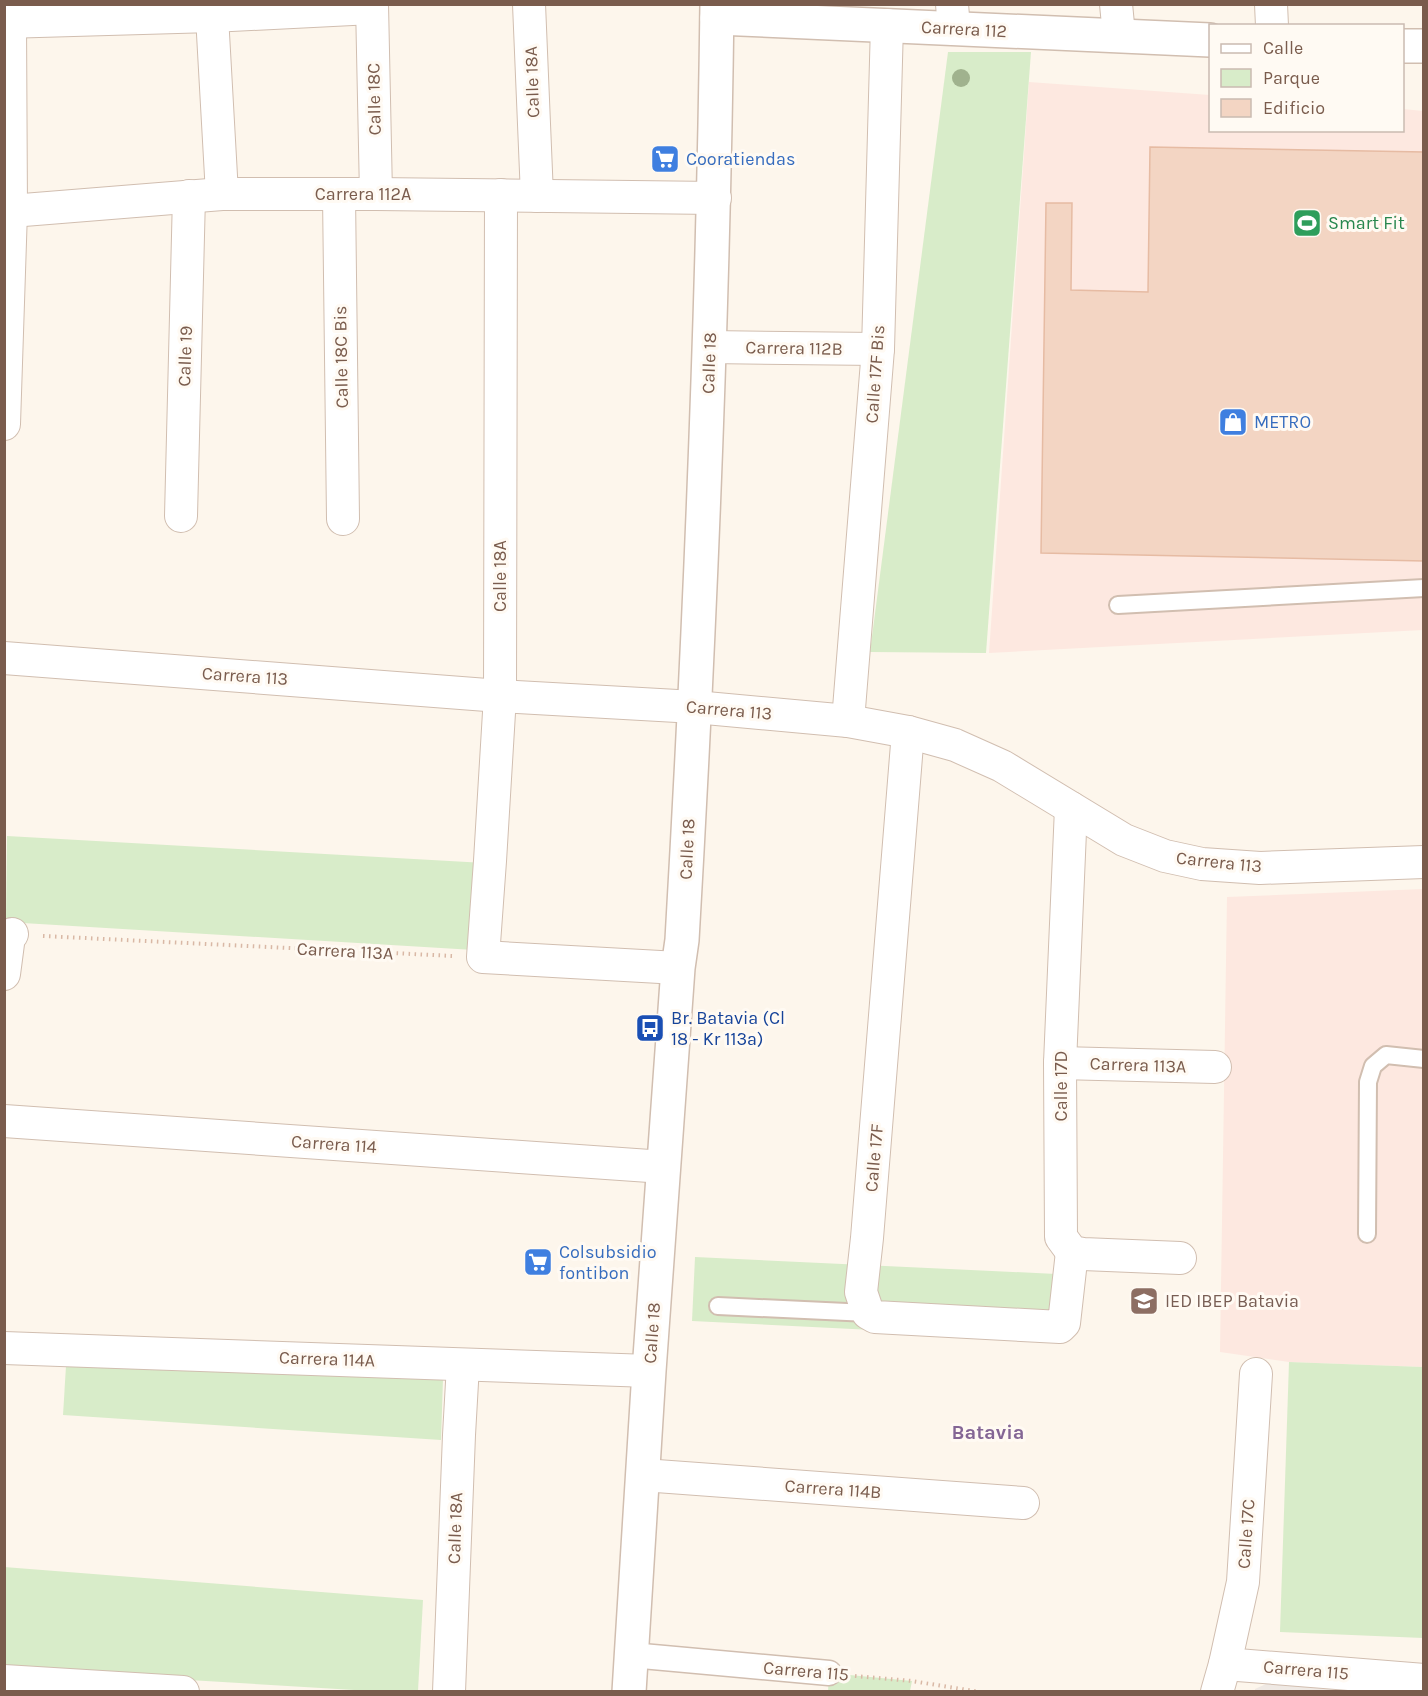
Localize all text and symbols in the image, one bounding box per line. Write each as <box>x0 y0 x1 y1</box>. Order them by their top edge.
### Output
street label: Carrera 112 <box>920 16 1008 42</box>
legend <box>1209 24 1404 132</box>
text: Calle <box>1263 37 1303 59</box>
street label: Calle 18A <box>520 46 544 118</box>
street label: Calle 18C <box>362 63 386 135</box>
text: Parque <box>1263 67 1320 89</box>
text: Edificio <box>1263 97 1325 119</box>
supermarket icon: Cooratiendas <box>649 143 681 175</box>
place label: Cooratiendas <box>686 148 795 170</box>
street label: Carrera 112A <box>315 183 411 205</box>
sports icon: Smart Fit <box>1291 207 1323 239</box>
place label: Smart Fit <box>1328 212 1405 234</box>
street label: Calle 18C Bis <box>329 305 353 409</box>
street label: Calle 17F Bis <box>861 324 889 424</box>
street label: Calle 19 <box>173 325 197 387</box>
street label: Calle 18 <box>697 332 721 394</box>
street label: Carrera 112B <box>745 336 843 360</box>
shop icon: METRO <box>1217 406 1249 438</box>
place label: METRO <box>1254 411 1311 433</box>
street label: Calle 18A <box>489 540 511 612</box>
street label: Carrera 113 <box>201 662 289 690</box>
street label: Carrera 113 <box>685 695 773 725</box>
street label: Calle 18 <box>674 818 700 880</box>
street label: Carrera 113 <box>1175 847 1263 877</box>
street label: Carrera 113A <box>296 937 394 965</box>
place label: Br. Batavia (Cl 18 - Kr 113a) <box>671 1007 785 1050</box>
bus stop icon: Br. Batavia (Cl 18 - Kr 113a) <box>634 1012 666 1044</box>
street label: Calle 17D <box>1050 1051 1072 1121</box>
street label: Carrera 113A <box>1089 1052 1187 1078</box>
street label: Calle 17F <box>860 1123 888 1193</box>
street label: Carrera 114 <box>290 1130 378 1158</box>
place label: Colsubsidio fontibon <box>559 1241 657 1284</box>
supermarket icon: Colsubsidio fontibon <box>522 1246 554 1278</box>
school or university icon: IED IBEP Batavia <box>1128 1285 1160 1317</box>
place label: IED IBEP Batavia <box>1165 1290 1299 1312</box>
street label: Calle 18 <box>639 1302 665 1364</box>
street label: Carrera 114A <box>279 1346 375 1372</box>
district label: Batavia <box>952 1421 1024 1444</box>
street label: Carrera 114B <box>784 1475 882 1503</box>
street label: Calle 18A <box>443 1492 467 1564</box>
street label: Calle 17C <box>1233 1498 1259 1570</box>
street label: Carrera 115 <box>1262 1655 1350 1685</box>
street label: Carrera 115 <box>762 1656 850 1686</box>

